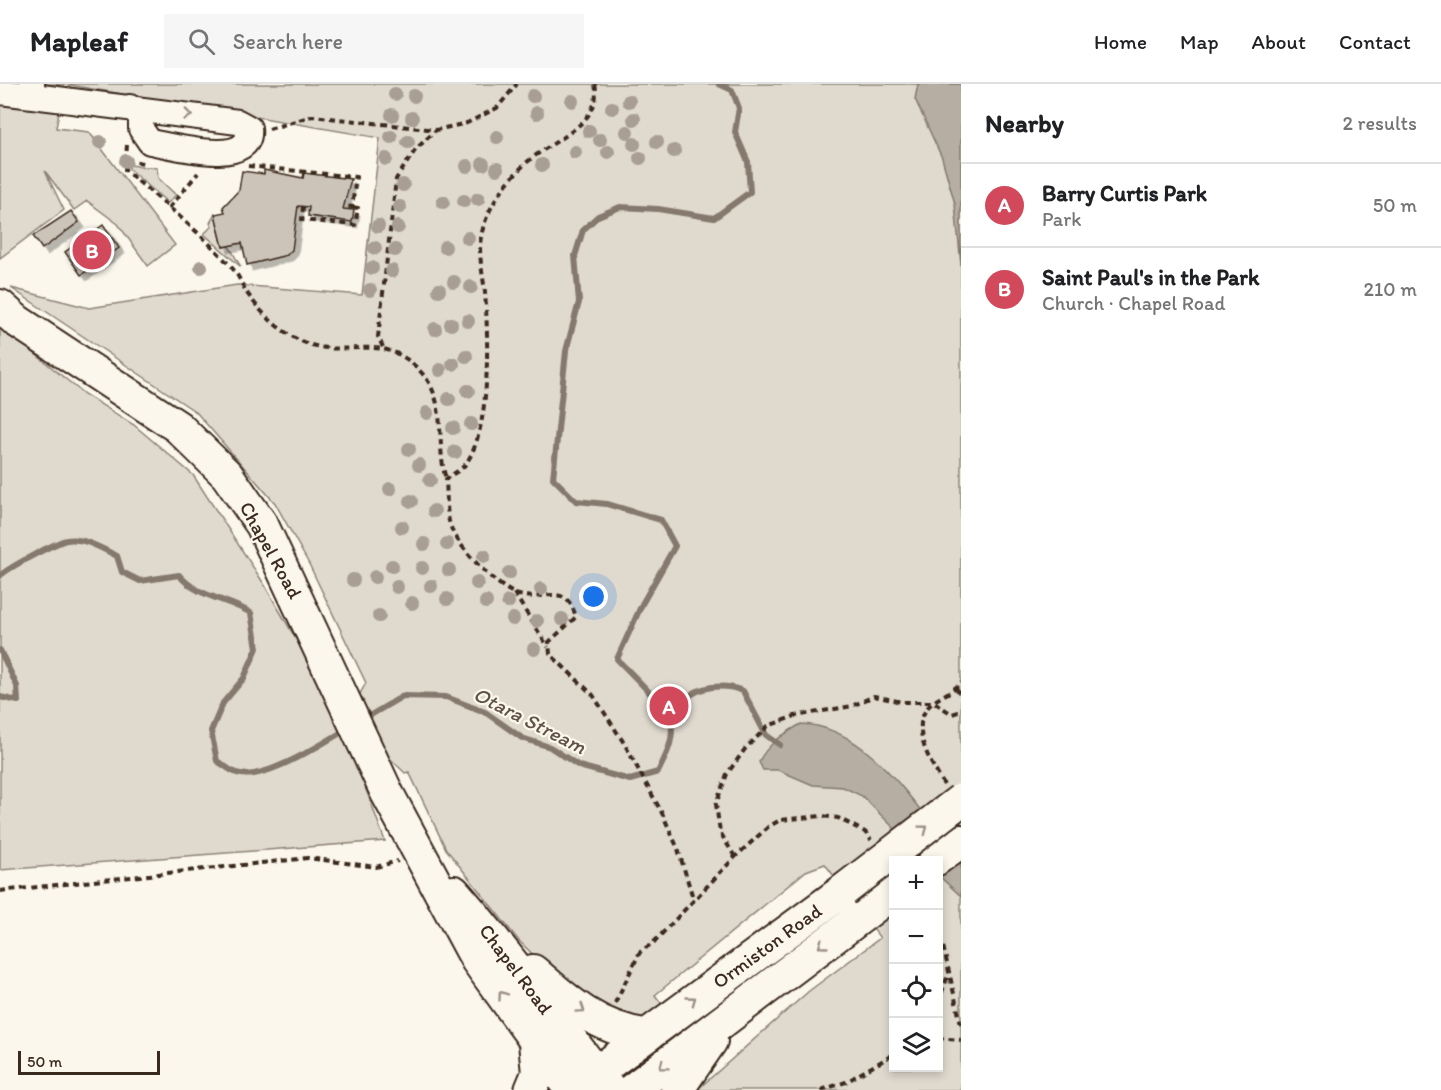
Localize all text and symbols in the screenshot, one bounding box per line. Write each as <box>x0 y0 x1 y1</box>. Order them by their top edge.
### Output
search box <box>164 14 584 68</box>
text: Mapleaf <box>30 24 128 58</box>
icon: search <box>185 25 218 58</box>
text: Search here <box>233 28 343 55</box>
text: Home <box>1094 29 1147 54</box>
text: Map <box>1180 29 1219 54</box>
text: About <box>1252 29 1306 54</box>
text: Contact <box>1339 29 1411 54</box>
text: Nearby <box>985 107 1064 139</box>
one-way arrow <box>183 109 192 121</box>
text: 2 results <box>1343 111 1417 135</box>
text: Barry Curtis Park <box>1042 180 1207 207</box>
text: A <box>998 193 1011 217</box>
text: 50 m <box>1373 193 1417 217</box>
text: Park <box>1042 207 1081 231</box>
pin: B <box>72 228 112 272</box>
text: Saint Paul's in the Park <box>1042 264 1259 291</box>
text: B <box>998 277 1011 301</box>
text: 210 m <box>1364 277 1417 301</box>
text: Church · Chapel Road <box>1042 291 1225 315</box>
street label: Chapel Road <box>235 497 307 603</box>
your location <box>579 582 608 611</box>
water label: Otara Stream <box>470 681 591 759</box>
pin: A <box>650 684 688 728</box>
one-way arrow <box>917 825 928 836</box>
map controls <box>889 856 943 1072</box>
button: + <box>889 856 943 910</box>
street label: Ormiston Road <box>708 898 826 994</box>
button: − <box>889 910 943 964</box>
street label: Chapel Road <box>474 919 558 1019</box>
one-way arrow <box>818 938 829 949</box>
button: locate <box>889 964 943 1018</box>
one-way arrow <box>498 991 509 1002</box>
one-way arrow <box>686 996 697 1007</box>
one-way arrow <box>574 1002 585 1013</box>
button: layers <box>889 1018 943 1072</box>
scale bar <box>18 1048 160 1076</box>
text: 50 m <box>27 1052 62 1071</box>
one-way arrow <box>659 1059 670 1070</box>

